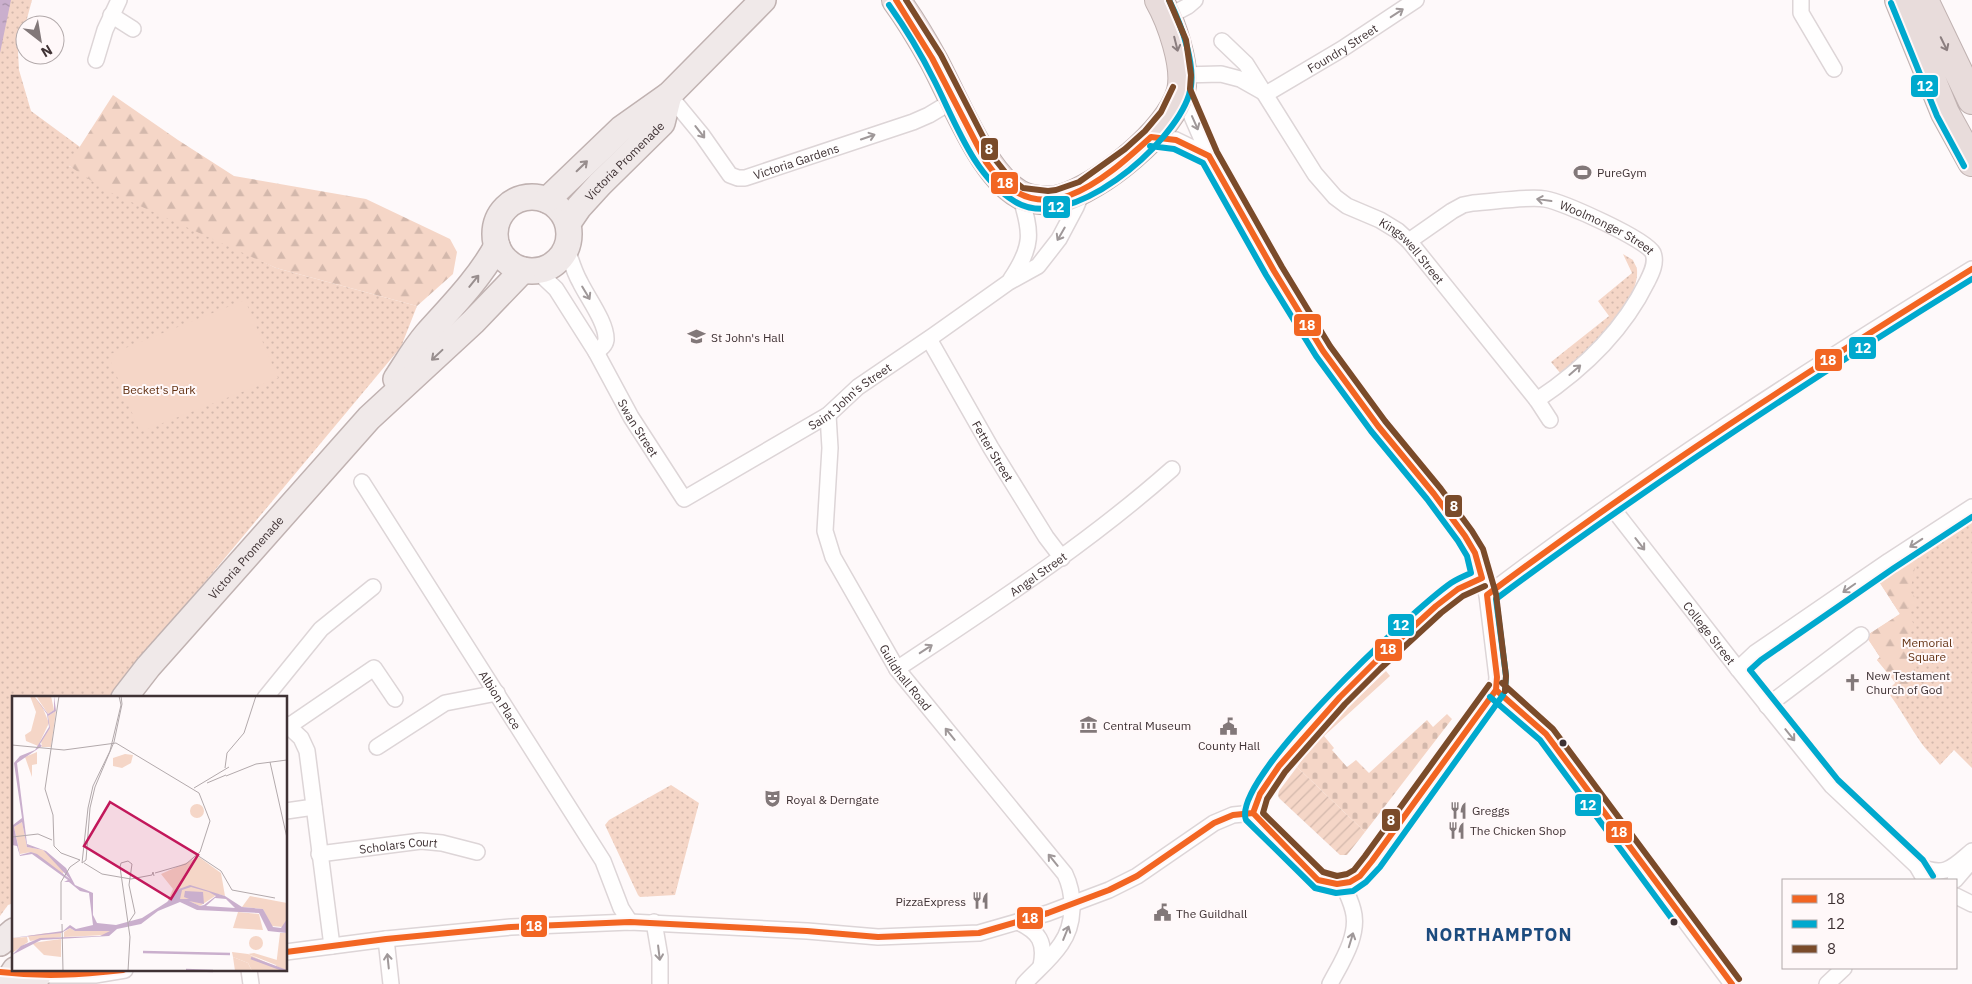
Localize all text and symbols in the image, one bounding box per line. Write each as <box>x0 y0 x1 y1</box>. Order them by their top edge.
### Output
one-way arrow <box>1390 8 1404 18</box>
north arrow <box>15 15 65 65</box>
street label: Foundry Street <box>1304 20 1380 76</box>
one-way arrow <box>1172 35 1181 51</box>
one-way arrow <box>1940 37 1950 52</box>
text: N <box>38 41 56 61</box>
line badge: 12 <box>1910 74 1939 98</box>
text: 12 <box>1917 77 1933 95</box>
one-way arrow <box>1191 115 1201 130</box>
street label: Victoria Promenade <box>581 118 667 204</box>
one-way arrow <box>695 126 706 139</box>
one-way arrow <box>860 132 875 141</box>
line badge: 8 <box>980 137 999 161</box>
street label: Victoria Gardens <box>751 140 841 182</box>
text: 8 <box>985 140 993 158</box>
one-way arrow <box>576 160 589 172</box>
sports icon: PureGym <box>1573 162 1593 182</box>
place label: PureGym <box>1597 165 1647 180</box>
line badge: 18 <box>990 171 1019 195</box>
text: 18 <box>997 174 1013 192</box>
line badge: 12 <box>1042 195 1071 219</box>
one-way arrow <box>1536 195 1552 205</box>
street label: Woolmonger Street <box>1558 197 1658 257</box>
text: 12 <box>1048 198 1064 216</box>
street label: Kingswell Street <box>1377 214 1448 287</box>
one-way arrow <box>1056 227 1066 242</box>
one-way arrow <box>469 275 480 288</box>
one-way arrow <box>582 286 592 300</box>
line badge: 18 <box>1293 313 1322 337</box>
text: 18 <box>1299 316 1315 334</box>
school or university icon: St John's Hall <box>687 327 707 347</box>
place label: St John's Hall <box>711 330 784 345</box>
line badge: 12 <box>1848 336 1877 360</box>
text: 12 <box>1855 339 1871 357</box>
line badge: 18 <box>1814 348 1843 372</box>
one-way arrow <box>431 349 444 361</box>
text: 18 <box>1820 351 1836 369</box>
street label: Saint John's Street <box>805 359 894 433</box>
one-way arrow <box>1568 365 1581 376</box>
park label: Becket's Park <box>122 382 196 397</box>
street label: Swan Street <box>615 396 662 459</box>
street label: Fetter Street <box>969 418 1017 484</box>
line badge: 8 <box>1444 494 1463 518</box>
text: 8 <box>1450 497 1458 515</box>
street label: Victoria Promenade <box>205 512 287 602</box>
one-way arrow <box>1634 537 1645 550</box>
one-way arrow <box>1910 538 1924 548</box>
street label: Angel Street <box>1006 548 1069 599</box>
one-way arrow <box>1842 583 1856 593</box>
street label: College Street <box>1680 598 1739 667</box>
line badge: 12 <box>1387 613 1415 637</box>
text: 12 <box>1393 616 1409 634</box>
park label: Memorial Square <box>1902 635 1952 664</box>
line badge: 18 <box>1374 638 1403 662</box>
text: 18 <box>1380 640 1396 658</box>
street label: Guildhall Road <box>877 641 935 713</box>
one-way arrow <box>919 644 933 654</box>
street label: Albion Place <box>476 667 525 732</box>
place label: New Testament Church of God <box>1866 668 1950 697</box>
church icon: New Testament Church of God <box>1842 672 1862 692</box>
inset map <box>12 696 288 972</box>
museum icon: Central Museum <box>1079 715 1099 735</box>
public building icon: County Hall <box>1219 716 1239 736</box>
place label: Central Museum <box>1103 718 1191 733</box>
one-way arrow <box>945 728 956 741</box>
one-way arrow <box>1785 728 1796 741</box>
place label: County Hall <box>1198 738 1260 753</box>
unlabelled marker <box>1558 738 1568 748</box>
theatre icon: Royal & Derngate <box>762 789 782 809</box>
place label: Royal & Derngate <box>786 792 879 807</box>
line badge: 12 <box>1574 793 1602 817</box>
text: 12 <box>1580 796 1596 814</box>
restaurant icon: Greggs <box>1448 800 1468 820</box>
place label: Greggs <box>1472 803 1510 818</box>
line badge: 8 <box>1381 808 1401 832</box>
text: 8 <box>1387 811 1395 829</box>
restaurant icon: The Chicken Shop <box>1446 820 1466 840</box>
line badge: 18 <box>1605 820 1633 844</box>
place label: The Chicken Shop <box>1470 823 1566 838</box>
text: 18 <box>1611 823 1627 841</box>
street label: Scholars Court <box>358 833 438 856</box>
one-way arrow <box>1048 854 1059 867</box>
legend <box>1782 879 1957 969</box>
text: 18 <box>1827 889 1845 908</box>
restaurant icon: PizzaExpress <box>970 891 990 911</box>
place label: PizzaExpress <box>896 894 966 909</box>
public building icon: The Guildhall <box>1152 903 1172 923</box>
line badge: 18 <box>1016 906 1044 930</box>
place label: The Guildhall <box>1176 906 1247 921</box>
text: 18 <box>1022 909 1038 927</box>
line badge: 18 <box>520 914 548 938</box>
text: 12 <box>1827 914 1845 933</box>
text: 18 <box>526 917 542 935</box>
unlabelled marker <box>1669 917 1679 927</box>
district label: NORTHAMPTON <box>1426 923 1572 946</box>
one-way arrow <box>1062 926 1071 942</box>
one-way arrow <box>1346 932 1356 948</box>
text: 8 <box>1827 939 1836 958</box>
one-way arrow <box>654 944 664 960</box>
one-way arrow <box>383 954 393 970</box>

